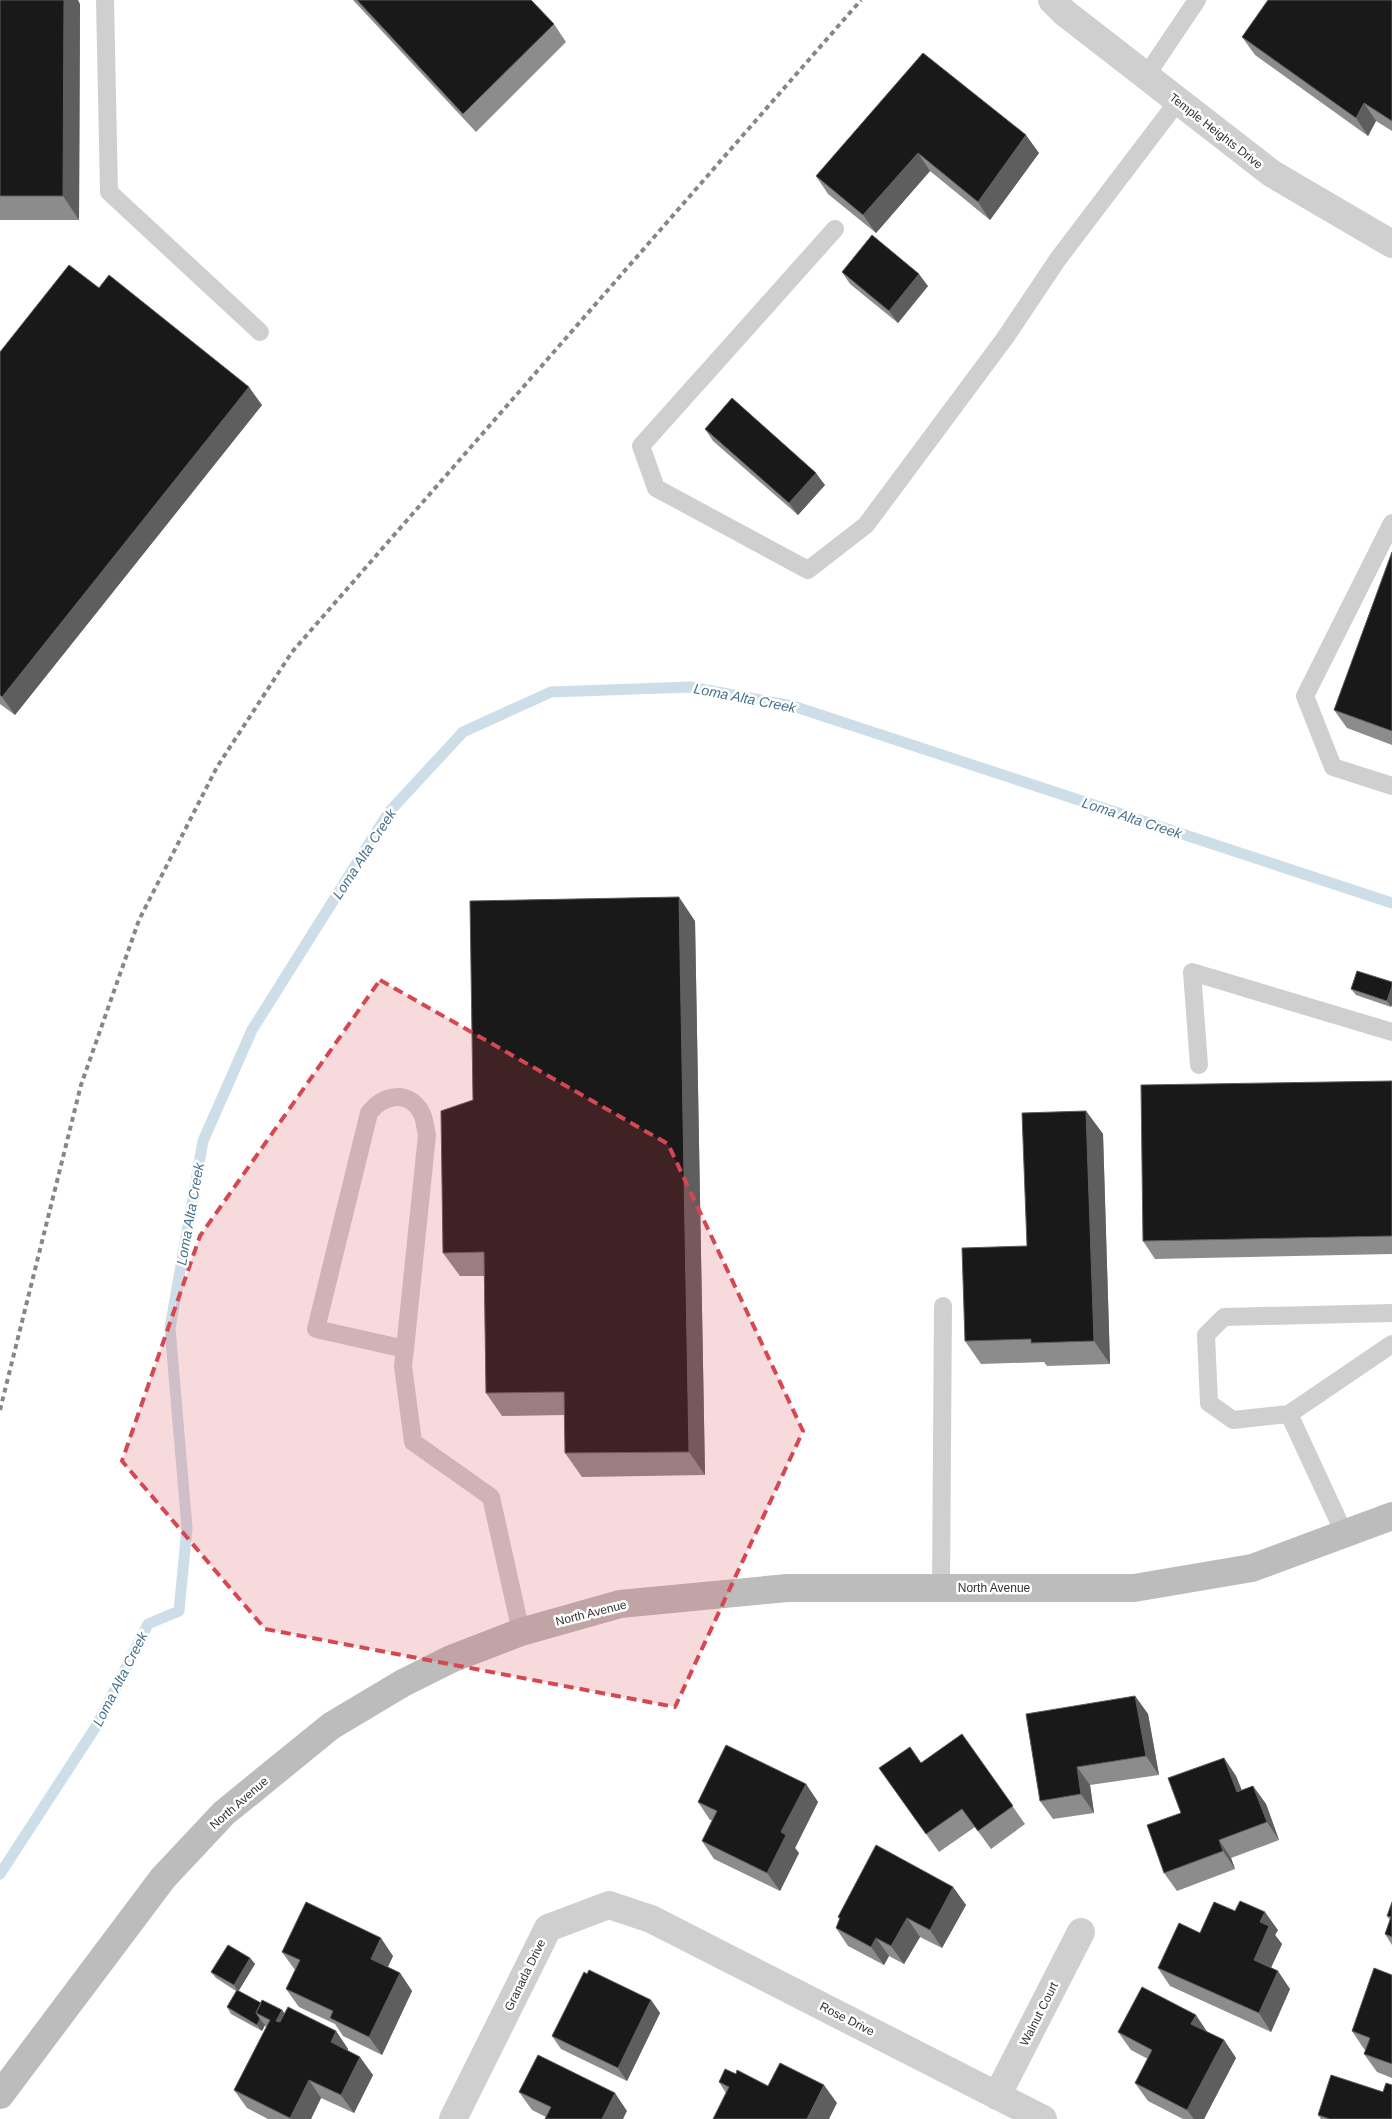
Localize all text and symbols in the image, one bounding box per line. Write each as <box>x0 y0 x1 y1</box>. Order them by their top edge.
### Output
street label: Temple Heights Drive <box>1167 90 1265 172</box>
water label: Loma Alta Creek <box>693 680 798 716</box>
water label: Loma Alta Creek <box>1080 794 1185 842</box>
water label: Loma Alta Creek <box>329 805 400 902</box>
water label: Loma Alta Creek <box>173 1161 207 1266</box>
street label: North Avenue <box>958 1581 1031 1595</box>
street label: North Avenue <box>554 1597 628 1629</box>
water label: Loma Alta Creek <box>89 1628 151 1729</box>
street label: North Avenue <box>207 1774 271 1832</box>
street label: Granada Drive <box>502 1937 549 2013</box>
street label: Walnut Court <box>1017 1979 1061 2048</box>
street label: Rose Drive <box>817 1999 877 2039</box>

